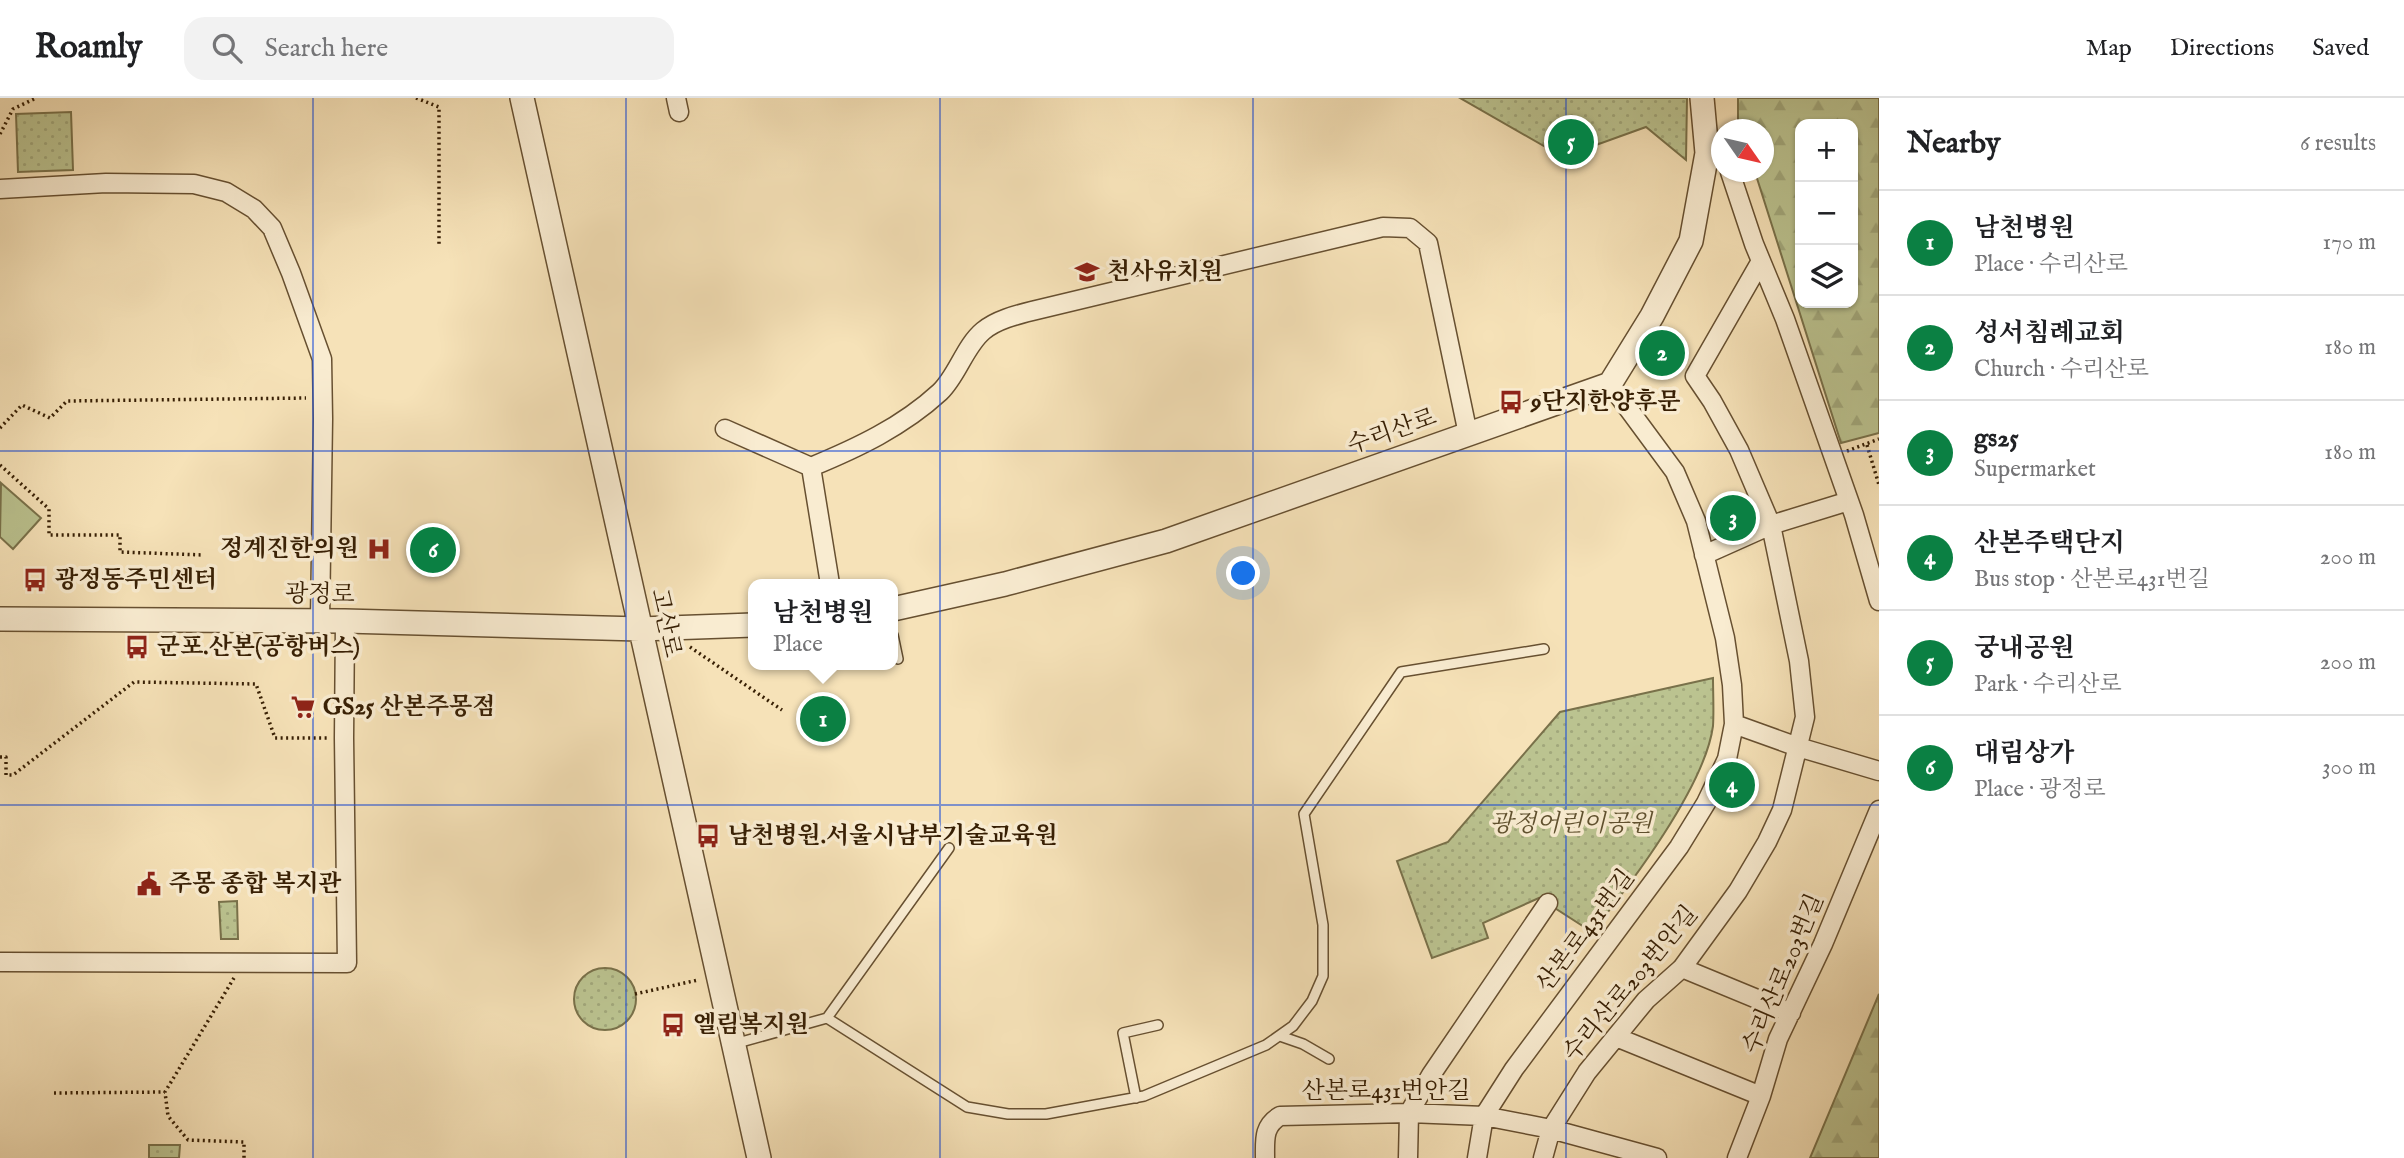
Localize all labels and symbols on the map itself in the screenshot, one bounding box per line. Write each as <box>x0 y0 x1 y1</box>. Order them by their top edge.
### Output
pin: 5 <box>1548 116 1594 168</box>
north arrow <box>1711 119 1774 182</box>
place label: 천사유치원 <box>1107 257 1223 288</box>
school or university icon: 천사유치원 <box>1073 258 1101 286</box>
pin: 2 <box>1639 327 1685 379</box>
place label: 9단지한양후문 <box>1530 387 1681 418</box>
bus stop icon: 9단지한양후문 <box>1497 388 1525 416</box>
street label: 수리산로 <box>1343 402 1441 462</box>
pin: 3 <box>1710 492 1756 544</box>
pin: 6 <box>410 524 456 576</box>
place label: 정계진한의원 <box>220 534 359 565</box>
hospital icon: 정계진한의원 <box>365 535 393 563</box>
your location <box>1226 556 1260 590</box>
place label: 광정동주민센터 <box>55 565 217 596</box>
bus stop icon: 광정동주민센터 <box>21 566 49 594</box>
street label: 광정로 <box>285 579 355 611</box>
street label: 고산로 <box>643 586 687 660</box>
place label: 군포.산본(공항버스) <box>157 632 360 663</box>
bus stop icon: 군포.산본(공항버스) <box>123 633 151 661</box>
place label: GS25 산본주몽점 <box>323 692 495 723</box>
supermarket icon: GS25 산본주몽점 <box>289 693 317 721</box>
pin: 1 <box>800 693 846 745</box>
pin: 4 <box>1709 759 1755 811</box>
park label: 광정어린이공원 <box>1490 809 1654 840</box>
place label: 남천병원.서울시남부기술교육원 <box>728 821 1058 852</box>
bus stop icon: 남천병원.서울시남부기술교육원 <box>694 822 722 850</box>
street label: 산본로431번길 <box>1530 864 1642 998</box>
place label: 주몽 종합 복지관 <box>169 869 342 900</box>
public building icon: 주몽 종합 복지관 <box>135 870 163 898</box>
street label: 수리산로203번길 <box>1736 889 1832 1059</box>
street label: 수리산로203번안길 <box>1557 900 1705 1068</box>
place label: 엘림복지원 <box>693 1010 809 1041</box>
bus stop icon: 엘림복지원 <box>659 1011 687 1039</box>
street label: 산본로431번안길 <box>1302 1076 1470 1107</box>

